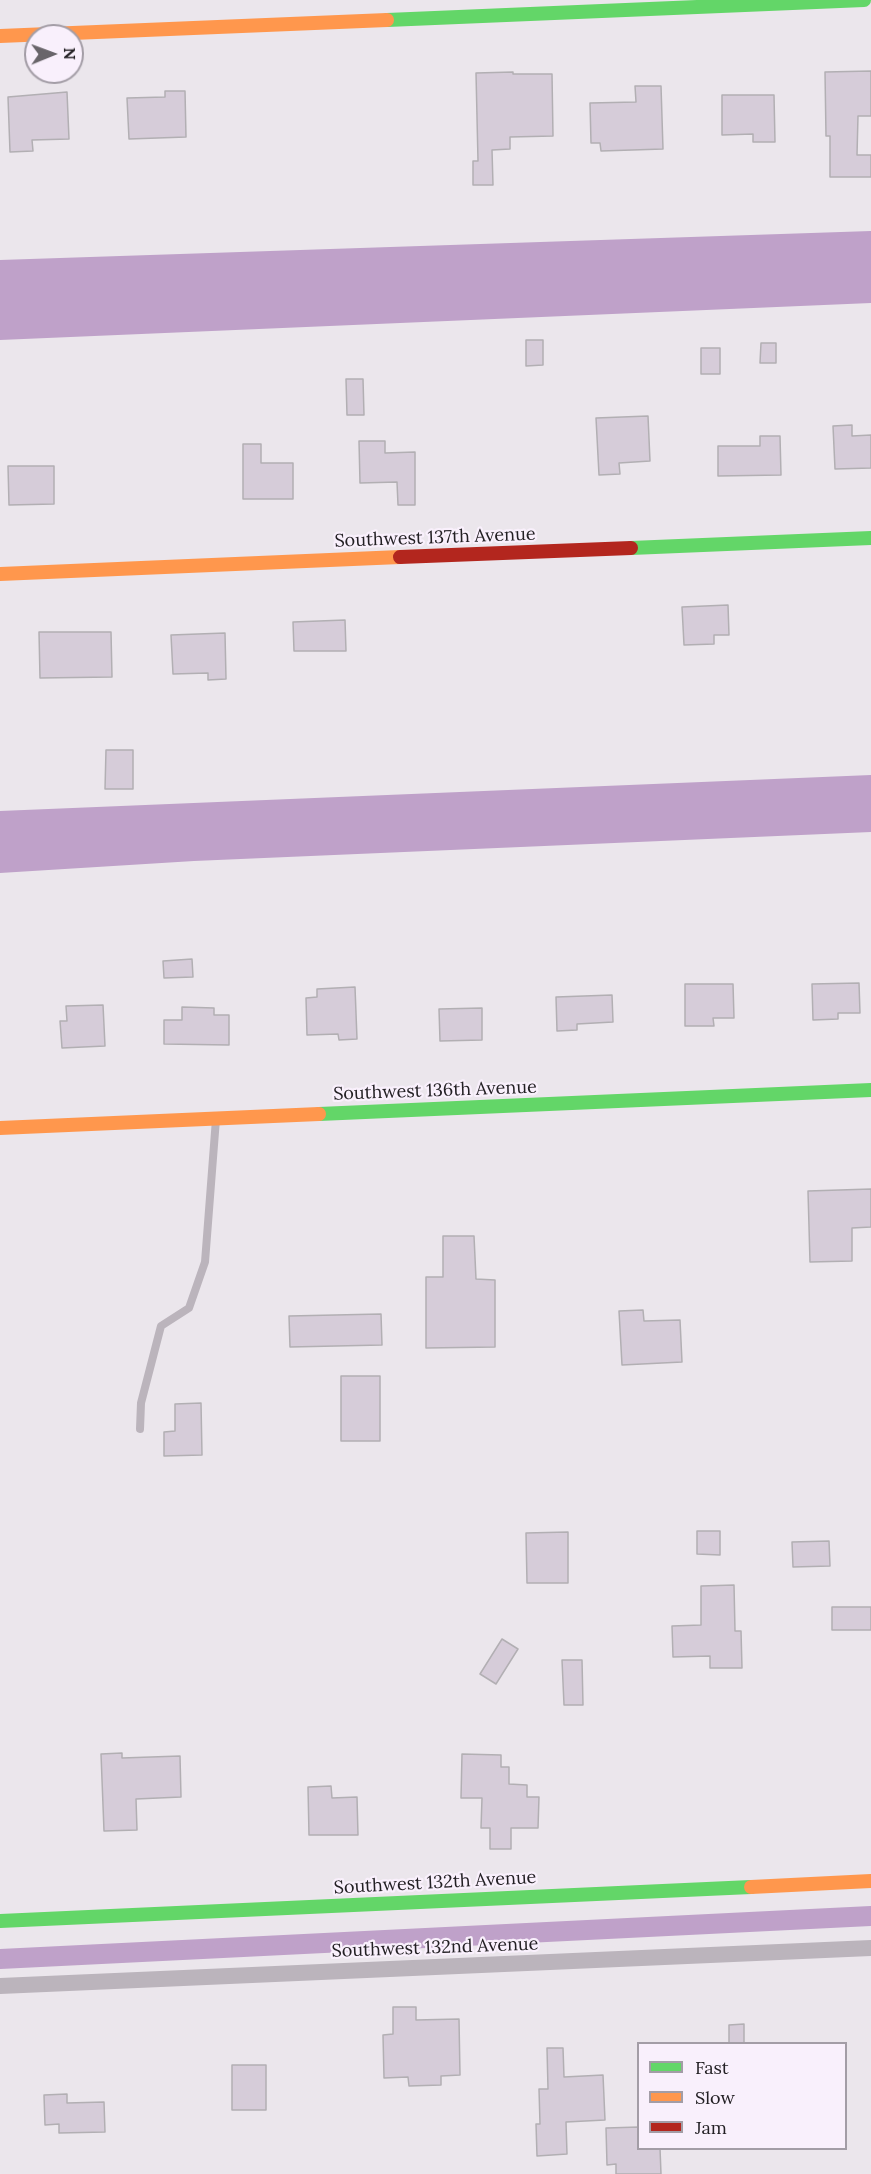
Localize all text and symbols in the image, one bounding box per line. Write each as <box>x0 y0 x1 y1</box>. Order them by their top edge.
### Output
north arrow <box>24 24 84 84</box>
text: N <box>60 47 80 60</box>
street label: Southwest 137th Avenue <box>334 524 536 552</box>
street label: Southwest 136th Avenue <box>333 1077 537 1105</box>
street label: Southwest 132th Avenue <box>333 1867 537 1899</box>
street label: Southwest 132nd Avenue <box>331 1934 539 1962</box>
legend <box>637 2042 847 2150</box>
text: Fast <box>695 2056 729 2079</box>
text: Slow <box>695 2086 735 2109</box>
text: Jam <box>695 2116 727 2139</box>

